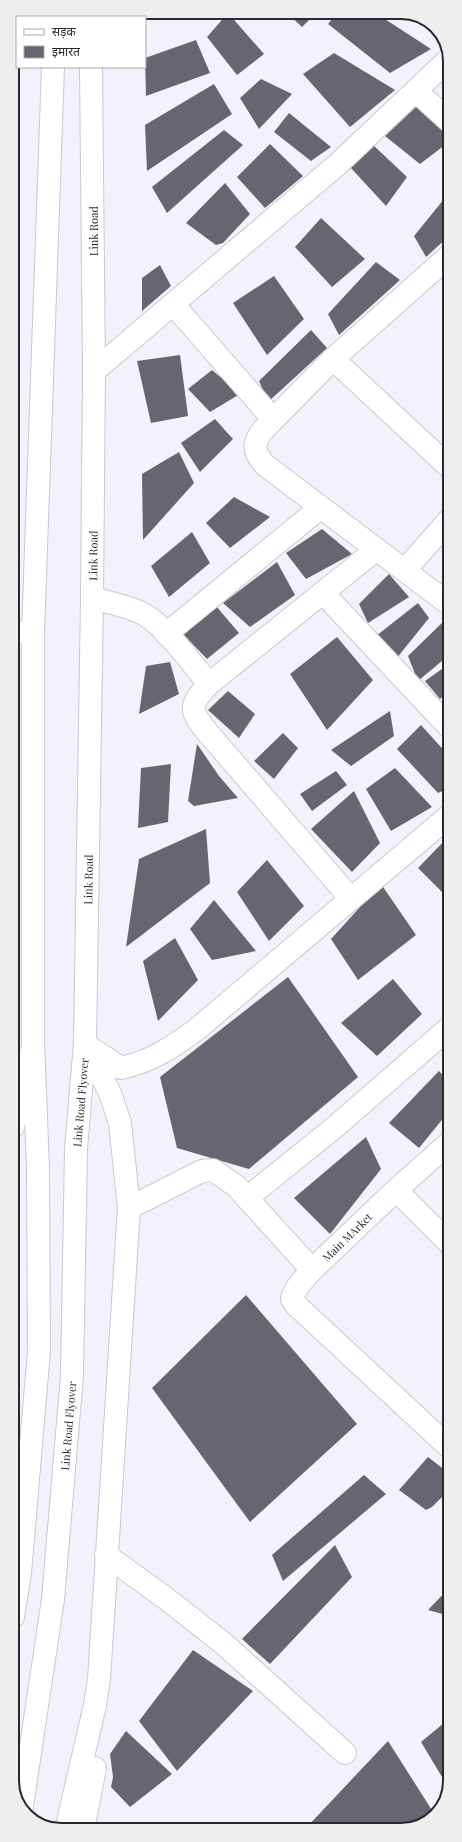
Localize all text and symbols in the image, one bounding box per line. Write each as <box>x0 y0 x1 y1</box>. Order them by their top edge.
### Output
legend <box>16 16 146 68</box>
text: सड़क <box>52 23 77 39</box>
text: इमारत <box>52 43 81 59</box>
street label: Link Road <box>86 205 101 256</box>
street label: Link Road <box>85 530 100 581</box>
street label: Link Road <box>80 854 95 905</box>
street label: Link Road Flyover <box>69 1057 91 1147</box>
street label: Main MArket <box>319 1209 375 1265</box>
street label: Link Road Flyover <box>56 1381 79 1471</box>

